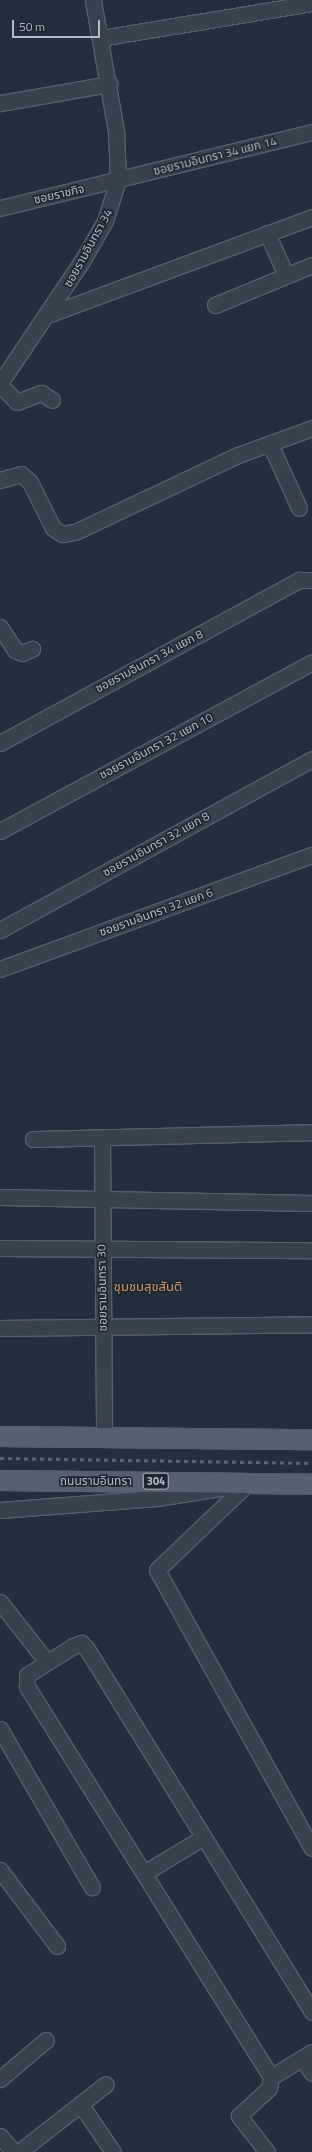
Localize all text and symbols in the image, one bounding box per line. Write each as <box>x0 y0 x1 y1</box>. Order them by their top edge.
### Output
scale bar <box>14 12 102 38</box>
text: 50 m <box>19 17 45 36</box>
street label: ซอยรามอินทรา 34 แยก 14 <box>152 134 278 178</box>
street label: ซอยราชกิจ <box>32 181 86 207</box>
street label: ซอยรามอินทรา 34 <box>61 206 115 290</box>
street label: ซอยรามอินทรา 34 แยก 8 <box>93 626 205 696</box>
street label: ซอยรามอินทรา 32 แยก 10 <box>97 710 215 782</box>
street label: ซอยรามอินทรา 32 แยก 8 <box>100 809 212 879</box>
street label: ซอยรามอินทรา 32 แยก 6 <box>97 885 215 939</box>
street label: ซอยรามอินทรา 30 <box>94 1244 110 1332</box>
district label: ชุมชนสุขสันติ <box>114 1278 182 1294</box>
road number: 304 <box>142 1472 170 1490</box>
street label: ถนนรามอินทรา <box>60 1474 132 1488</box>

